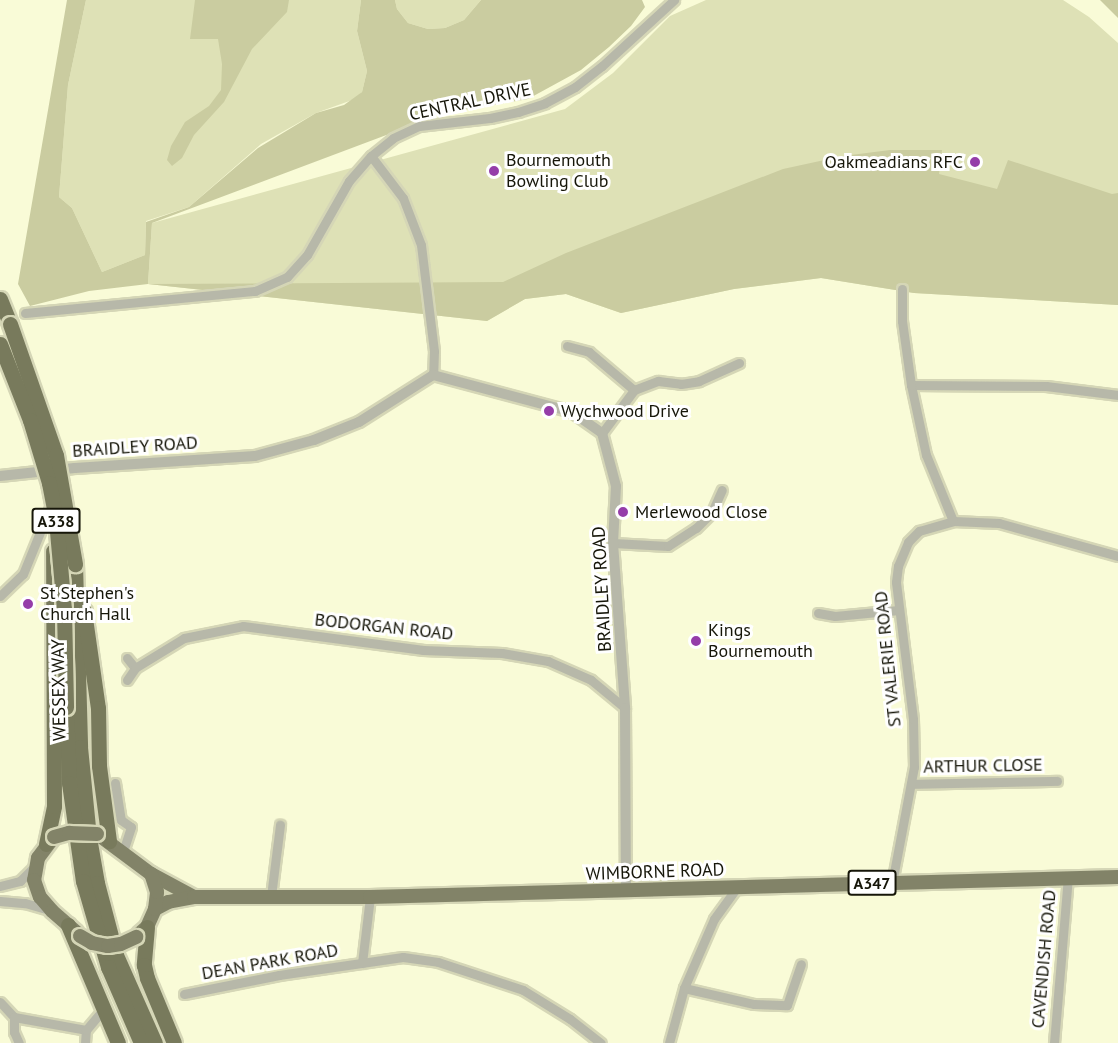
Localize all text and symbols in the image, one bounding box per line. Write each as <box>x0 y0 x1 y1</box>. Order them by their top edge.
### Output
street label: CENTRAL DRIVE <box>407 78 533 126</box>
place label: Bournemouth Bowling Club <box>506 150 611 192</box>
place label: Oakmeadians RFC <box>824 151 963 173</box>
marker: Oakmeadians RFC <box>968 155 982 169</box>
marker: Bournemouth Bowling Club <box>487 164 501 178</box>
place label: Wychwood Drive <box>561 400 689 422</box>
marker: Wychwood Drive <box>542 404 556 418</box>
street label: BRAIDLEY ROAD <box>71 432 199 462</box>
place label: Merlewood Close <box>635 501 767 523</box>
marker: Merlewood Close <box>616 505 630 519</box>
road number: A338 <box>31 508 82 534</box>
street label: BRAIDLEY ROAD <box>588 525 616 653</box>
place label: St Stephen's Church Hall <box>40 583 134 626</box>
street label: ST VALERIE ROAD <box>870 589 906 729</box>
marker: St Stephen's Church Hall <box>21 597 35 611</box>
street label: BODORGAN ROAD <box>314 609 454 645</box>
place label: Kings Bournemouth <box>708 620 813 662</box>
marker: Kings Bournemouth <box>689 634 703 648</box>
street label: WESSEX WAY <box>47 638 71 742</box>
street label: ARTHUR CLOSE <box>923 754 1043 778</box>
street label: WIMBORNE ROAD <box>585 859 725 885</box>
road number: A347 <box>846 870 898 896</box>
street label: CAVENDISH ROAD <box>1027 889 1061 1029</box>
street label: DEAN PARK ROAD <box>200 939 340 985</box>

